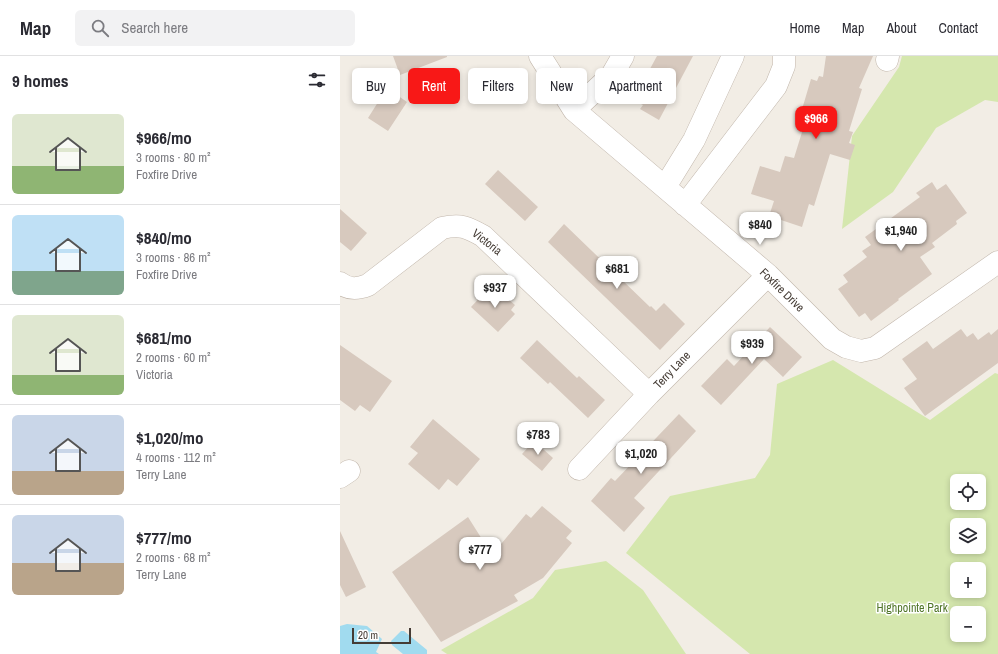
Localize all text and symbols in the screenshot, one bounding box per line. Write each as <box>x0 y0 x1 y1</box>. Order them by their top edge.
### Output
search box <box>75 10 355 46</box>
text: Map <box>20 15 51 41</box>
icon: search <box>89 17 111 39</box>
text: Search here <box>121 17 188 38</box>
text: Home <box>789 19 820 37</box>
text: Map <box>842 19 864 37</box>
text: About <box>886 19 916 37</box>
text: Contact <box>938 19 978 37</box>
chip: Buy <box>352 68 400 104</box>
chip: Rent <box>408 68 460 104</box>
chip: Filters <box>468 68 528 104</box>
chip: New <box>536 68 587 104</box>
chip: Apartment <box>595 68 676 104</box>
text: 9 homes <box>12 69 69 92</box>
icon: filters <box>306 69 328 91</box>
pin: $966 <box>792 106 840 140</box>
text: $966 <box>804 110 828 127</box>
text: $966/mo <box>136 126 192 149</box>
icon: home <box>44 130 92 178</box>
text: 3 rooms · 80 m² <box>136 149 211 166</box>
text: Foxfire Drive <box>136 166 197 183</box>
pin: $840 <box>736 212 784 246</box>
text: $840 <box>748 216 772 233</box>
pin: $1,940 <box>868 218 934 252</box>
text: $1,940 <box>885 222 917 239</box>
street label: Victoria <box>469 225 506 259</box>
text: $840/mo <box>136 226 192 249</box>
icon: home <box>44 231 92 279</box>
text: 3 rooms · 86 m² <box>136 249 211 266</box>
pin: $681 <box>593 256 641 290</box>
text: $681 <box>605 260 629 277</box>
street label: Foxfire Drive <box>756 265 808 315</box>
text: Foxfire Drive <box>136 266 197 283</box>
pin: $937 <box>471 275 519 309</box>
text: $937 <box>483 279 507 296</box>
text: $681/mo <box>136 326 192 349</box>
icon: home <box>44 331 92 379</box>
pin: $939 <box>728 331 776 365</box>
text: $939 <box>740 335 764 352</box>
street label: Terry Lane <box>650 348 694 392</box>
text: 2 rooms · 60 m² <box>136 349 211 366</box>
text: Victoria <box>136 366 173 383</box>
pin: $783 <box>514 422 562 456</box>
text: $1,020/mo <box>136 426 203 449</box>
text: $783 <box>526 426 550 443</box>
icon: home <box>44 431 92 479</box>
pin: $1,020 <box>608 441 674 475</box>
text: $1,020 <box>625 445 657 462</box>
text: 4 rooms · 112 m² <box>136 449 216 466</box>
text: Terry Lane <box>136 466 186 483</box>
map controls <box>950 474 986 642</box>
button: locate <box>950 474 986 510</box>
button: layers <box>950 518 986 554</box>
text: $777/mo <box>136 526 192 549</box>
icon: home <box>44 531 92 579</box>
pin: $777 <box>456 537 504 571</box>
text: $777 <box>468 541 492 558</box>
text: 2 rooms · 68 m² <box>136 549 211 566</box>
button: + <box>950 562 986 598</box>
text: Terry Lane <box>136 566 186 583</box>
park label: Highpointe Park <box>876 600 948 616</box>
button: − <box>950 606 986 642</box>
scale bar <box>352 626 411 645</box>
text: 20 m <box>358 628 378 642</box>

